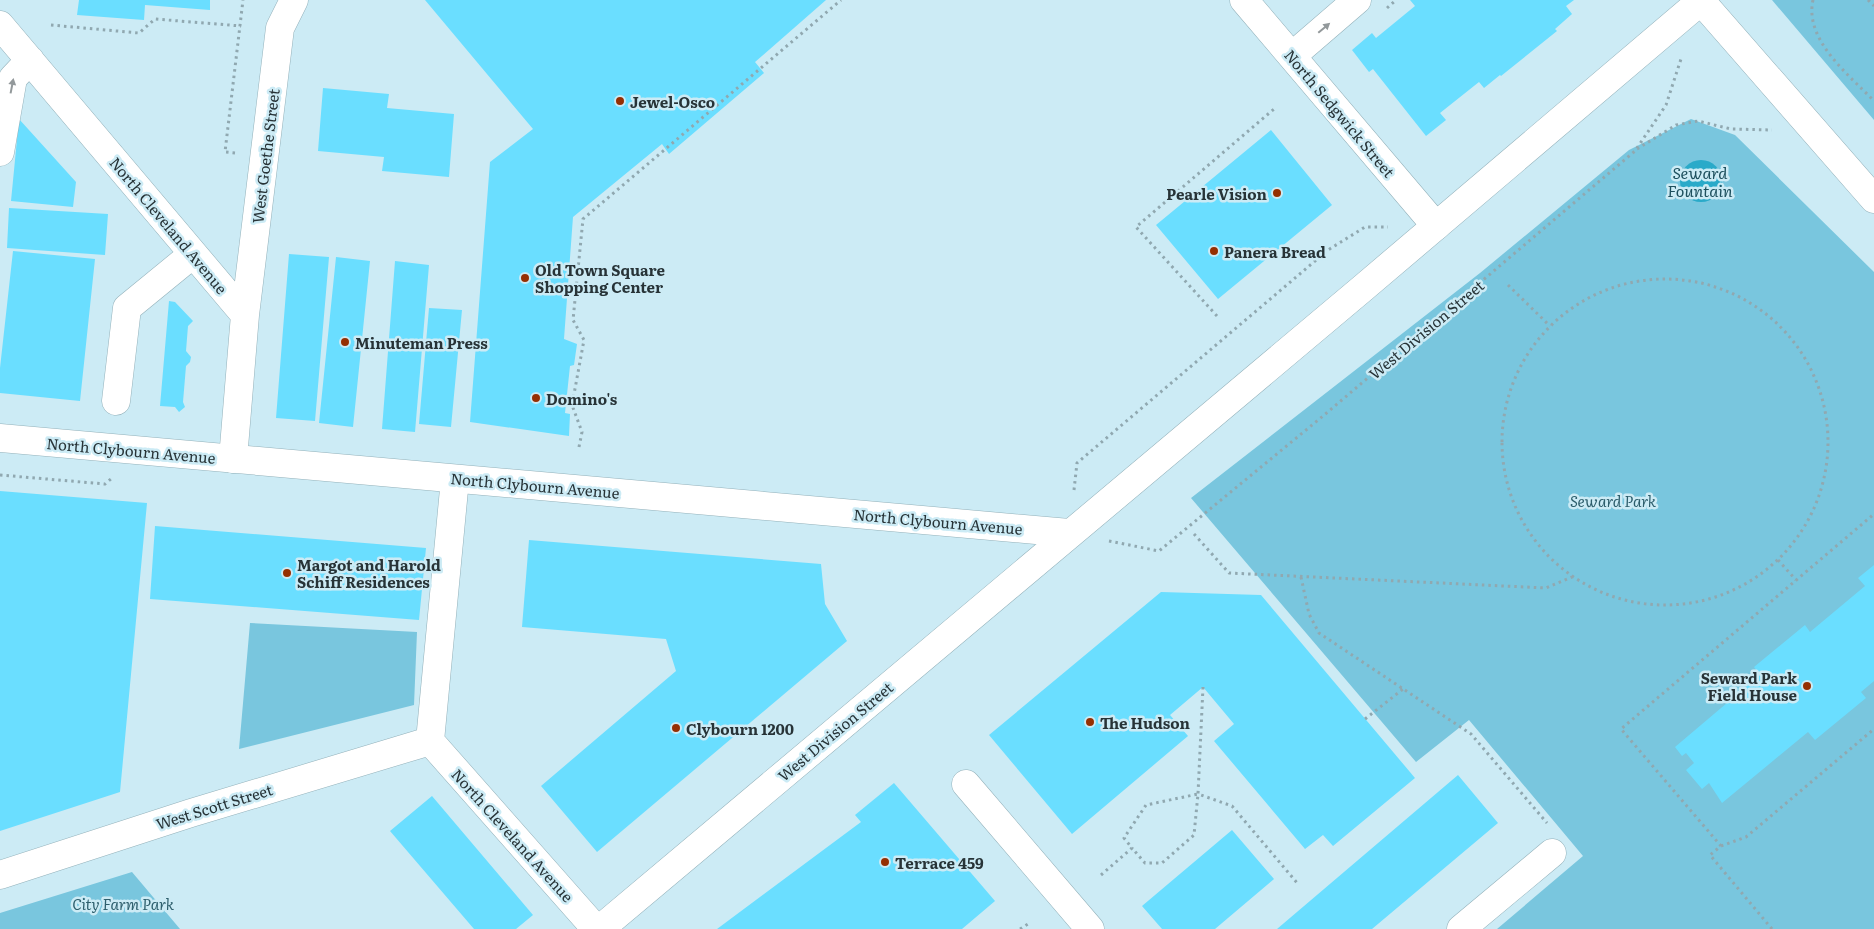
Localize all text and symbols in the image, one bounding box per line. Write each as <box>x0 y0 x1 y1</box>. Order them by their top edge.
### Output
one-way arrow <box>1317 22 1330 33</box>
street label: North Sedgwick Street <box>1279 44 1401 182</box>
one-way arrow <box>8 78 16 94</box>
street label: West Goethe Street <box>245 87 285 225</box>
place label: Jewel-Osco <box>630 90 715 113</box>
marker: Jewel-Osco <box>614 95 626 107</box>
street label: North Cleveland Avenue <box>105 151 234 299</box>
water label: Seward Fountain <box>1667 160 1733 202</box>
place label: Pearle Vision <box>1166 182 1268 205</box>
marker: Pearle Vision <box>1271 187 1283 199</box>
place label: Panera Bread <box>1224 240 1326 263</box>
marker: Panera Bread <box>1208 245 1220 257</box>
place label: Old Town Square Shopping Center <box>535 258 666 298</box>
marker: Old Town Square Shopping Center <box>519 272 531 284</box>
street label: West Division Street <box>1363 274 1489 384</box>
place label: Minuteman Press <box>355 331 488 354</box>
marker: Minuteman Press <box>339 336 351 348</box>
place label: Domino's <box>546 387 618 410</box>
marker: Domino's <box>530 392 542 404</box>
street label: North Clybourn Avenue <box>45 431 217 469</box>
street label: North Clybourn Avenue <box>449 466 621 504</box>
park label: Seward Park <box>1570 489 1657 512</box>
street label: North Clybourn Avenue <box>852 502 1024 540</box>
place label: Margot and Harold Schiff Residences <box>297 553 441 593</box>
marker: Margot and Harold Schiff Residences <box>281 567 293 579</box>
place label: Seward Park Field House <box>1701 666 1798 706</box>
street label: West Division Street <box>772 676 898 786</box>
marker: Seward Park Field House <box>1801 680 1813 692</box>
place label: The Hudson <box>1100 711 1191 734</box>
marker: The Hudson <box>1084 716 1096 728</box>
place label: Clybourn 1200 <box>686 717 794 740</box>
marker: Clybourn 1200 <box>670 722 682 734</box>
street label: North Cleveland Avenue <box>447 763 580 907</box>
street label: West Scott Street <box>153 777 275 835</box>
place label: Terrace 459 <box>895 851 984 874</box>
marker: Terrace 459 <box>879 856 891 868</box>
park label: City Farm Park <box>72 892 175 915</box>

